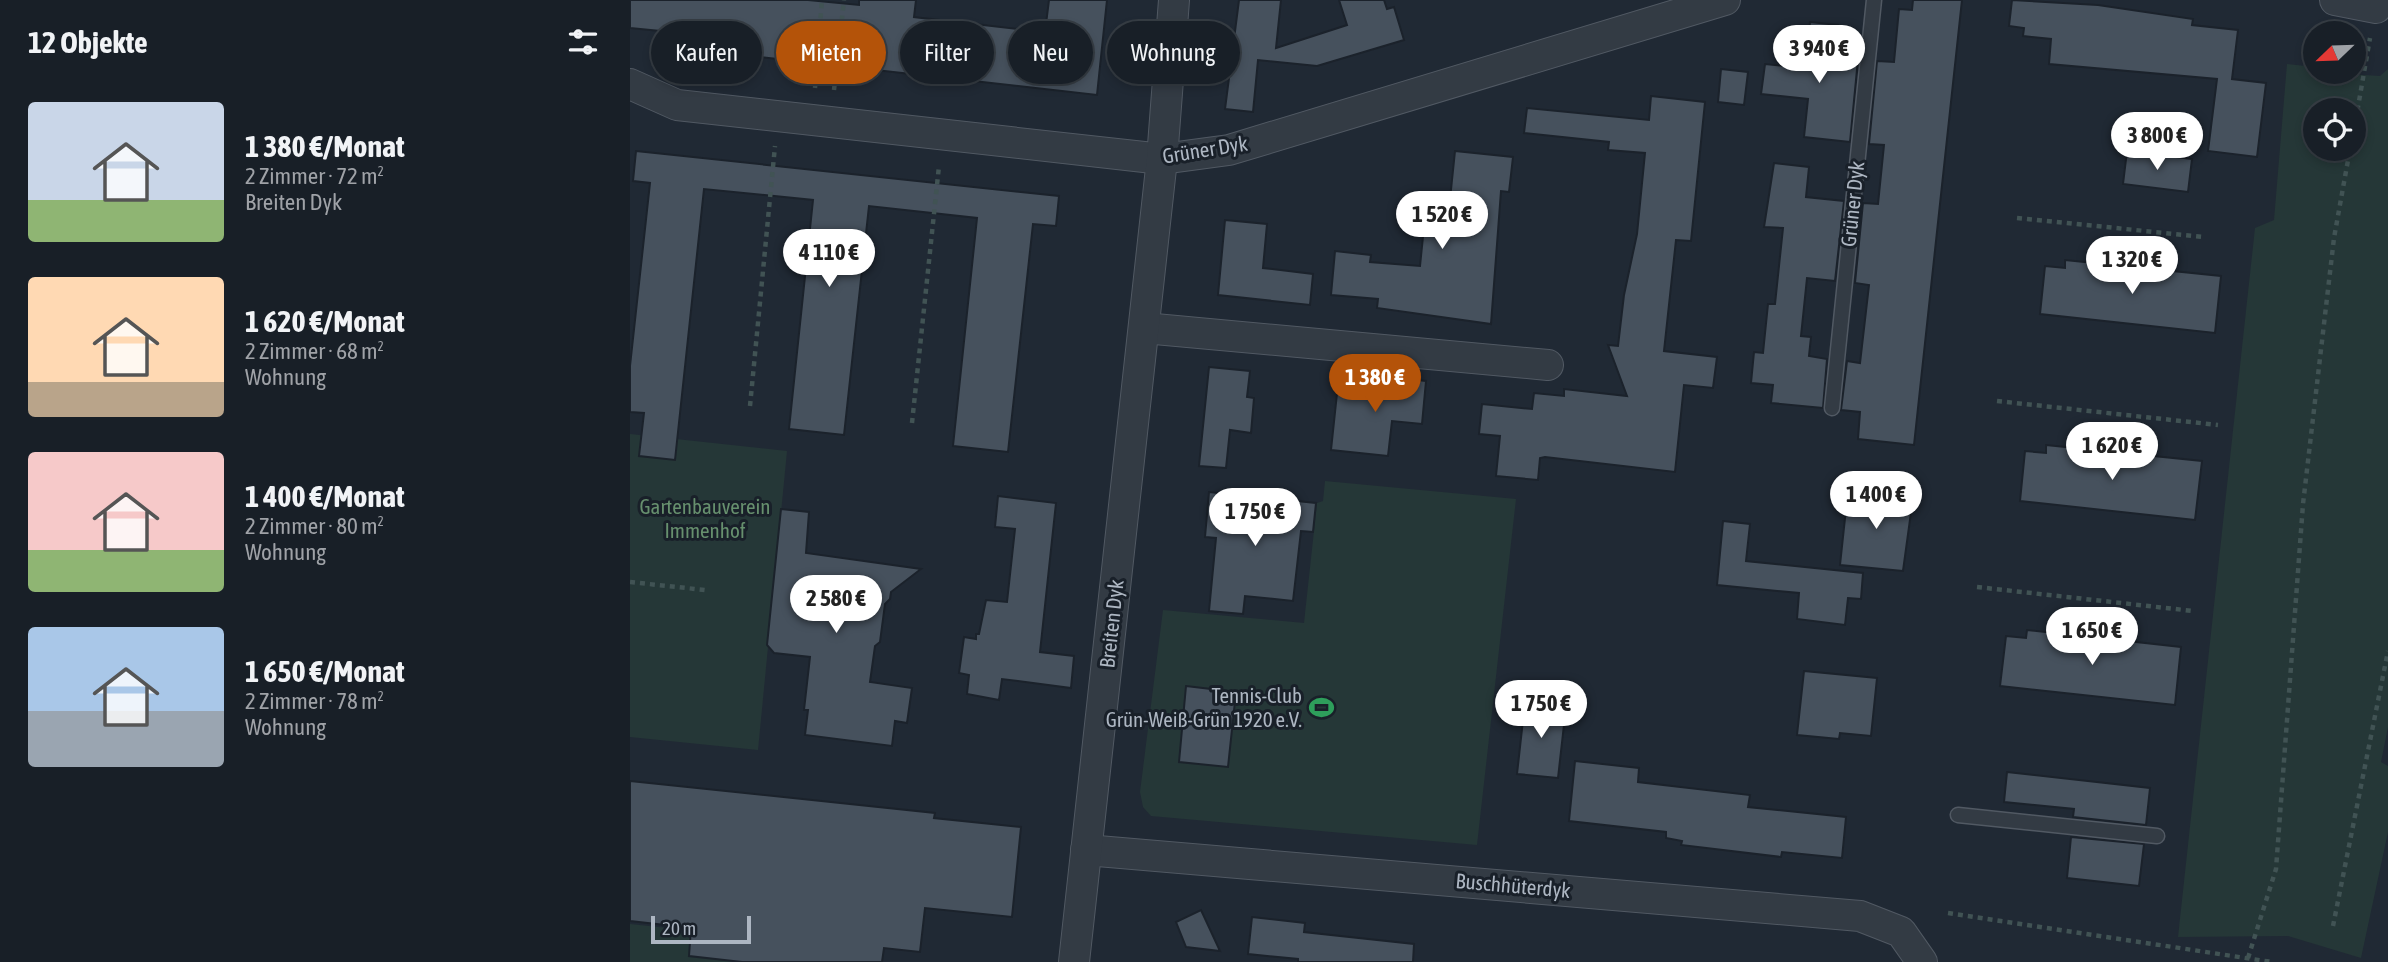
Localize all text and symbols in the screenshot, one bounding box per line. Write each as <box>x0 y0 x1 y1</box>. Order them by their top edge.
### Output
chip: Kaufen <box>651 21 762 84</box>
chip: Mieten <box>776 21 886 84</box>
chip: Filter <box>900 21 994 84</box>
chip: Neu <box>1008 21 1093 84</box>
chip: Wohnung <box>1107 21 1240 84</box>
north arrow <box>2303 21 2366 84</box>
map controls <box>2303 21 2366 161</box>
icon: filters <box>564 23 602 61</box>
text: 12 Objekte <box>28 25 148 59</box>
pin: 3 940 € <box>1754 25 1884 85</box>
text: 3 940 € <box>1789 35 1849 61</box>
button: locate <box>2303 98 2366 161</box>
pin: 3 800 € <box>2092 113 2222 172</box>
text: 3 800 € <box>2127 122 2187 148</box>
text: 1 380 €/Monat <box>245 129 405 163</box>
icon: home <box>84 130 168 214</box>
street label: Grüner Dyk <box>1161 130 1249 168</box>
street label: Grüner Dyk <box>1836 160 1868 248</box>
text: 2 Zimmer · 72 m² <box>245 163 384 189</box>
text: Breiten Dyk <box>245 189 342 215</box>
pin: 1 520 € <box>1377 191 1507 251</box>
text: 1 520 € <box>1412 201 1472 227</box>
pin: 4 110 € <box>764 230 894 289</box>
pin: 1 320 € <box>2067 236 2197 296</box>
text: 4 110 € <box>799 239 859 265</box>
text: 1 320 € <box>2102 246 2162 272</box>
text: 1 620 €/Monat <box>245 304 405 338</box>
icon: home <box>84 305 168 389</box>
text: 2 Zimmer · 68 m² <box>245 338 384 364</box>
pin: 1 380 € <box>1310 354 1440 414</box>
text: Wohnung <box>245 364 326 390</box>
text: 1 380 € <box>1345 364 1405 390</box>
pin: 1 620 € <box>2047 422 2177 482</box>
text: 1 620 € <box>2082 432 2142 458</box>
pin: 1 400 € <box>1811 472 1941 531</box>
text: 1 400 €/Monat <box>245 479 405 513</box>
icon: home <box>84 480 168 564</box>
text: 1 400 € <box>1846 481 1906 507</box>
pin: 1 750 € <box>1190 489 1320 548</box>
park label: Gartenbauverein Immenhof <box>639 494 771 542</box>
text: 1 750 € <box>1225 498 1285 524</box>
text: 2 Zimmer · 80 m² <box>245 513 384 539</box>
text: Wohnung <box>245 539 326 565</box>
pin: 2 580 € <box>771 576 901 635</box>
street label: Breiten Dyk <box>1094 579 1128 669</box>
text: 2 580 € <box>806 585 866 611</box>
pin: 1 650 € <box>2027 608 2157 667</box>
text: 1 650 € <box>2062 617 2122 643</box>
text: 1 650 €/Monat <box>245 654 405 688</box>
icon: home <box>84 655 168 739</box>
pin: 1 750 € <box>1476 680 1606 740</box>
place label: Tennis-Club Grün-Weiß-Grün 1920 e.V. <box>1106 683 1302 731</box>
text: 2 Zimmer · 78 m² <box>245 688 384 714</box>
text: 1 750 € <box>1511 690 1571 716</box>
sports icon: Tennis-Club Grün-Weiß-Grün 1920 e.V. <box>1308 694 1336 722</box>
text: Wohnung <box>245 714 326 740</box>
street label: Buschhüterdyk <box>1455 868 1572 902</box>
scale bar <box>651 913 751 945</box>
text: 20 m <box>662 917 696 939</box>

